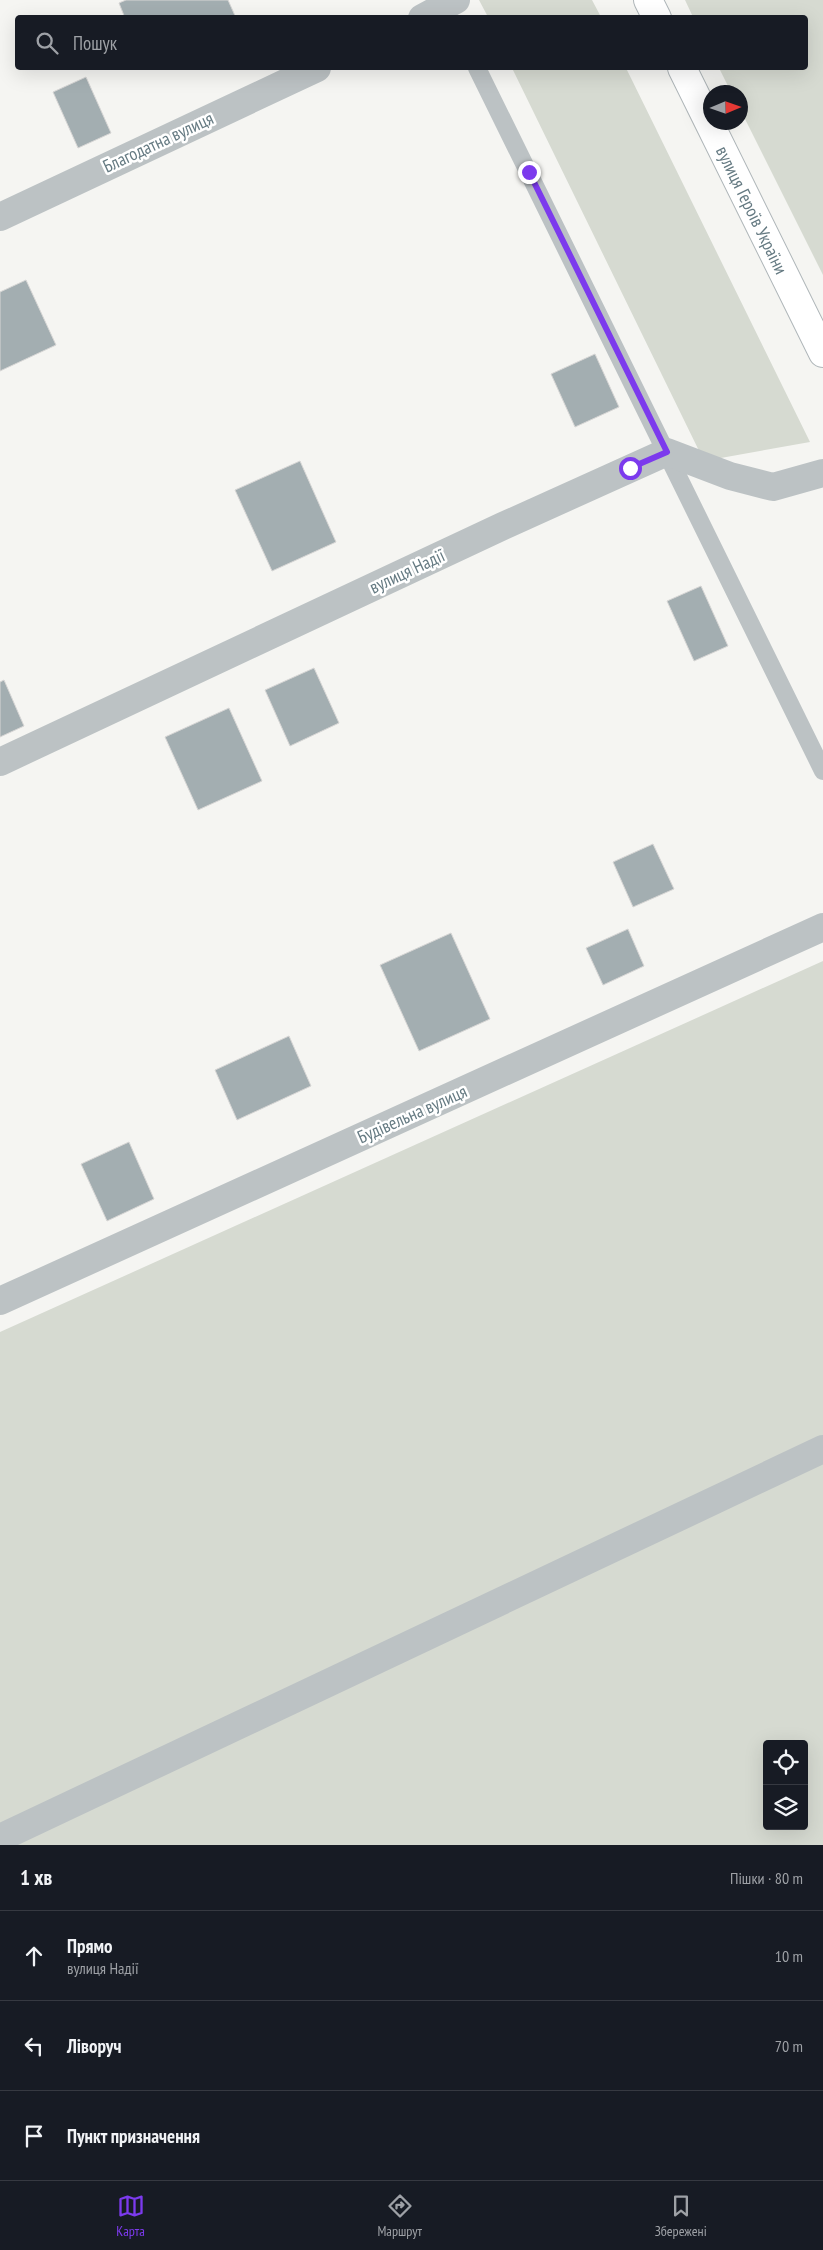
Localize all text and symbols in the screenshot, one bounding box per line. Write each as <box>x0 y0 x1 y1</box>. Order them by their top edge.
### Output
search box <box>15 15 808 70</box>
icon: search <box>33 29 61 57</box>
text: Пошук <box>73 31 117 55</box>
north arrow <box>703 85 748 130</box>
street label: Благодатна вулиця <box>99 106 217 178</box>
street label: вулиця Героїв України <box>711 142 793 278</box>
route end <box>518 161 541 184</box>
route start <box>619 457 642 480</box>
street label: вулиця Надії <box>366 544 448 598</box>
street label: Будівельна вулиця <box>354 1080 470 1148</box>
map controls <box>763 1740 808 1830</box>
button: locate <box>763 1740 808 1785</box>
button: layers <box>763 1785 808 1830</box>
text: 1 хв <box>20 1864 52 1891</box>
text: Пішки · 80 m <box>730 1868 803 1888</box>
text: Прямо <box>67 1934 112 1958</box>
icon: ahead <box>20 1942 48 1970</box>
text: 10 m <box>775 1946 803 1966</box>
text: вулиця Надії <box>67 1958 139 1978</box>
icon: left <box>20 2032 48 2060</box>
text: Ліворуч <box>67 2034 121 2058</box>
text: 70 m <box>775 2036 803 2056</box>
icon: arrive <box>20 2122 48 2150</box>
text: Пункт призначення <box>67 2124 200 2148</box>
tab: Карта <box>116 2192 145 2240</box>
tab: Маршрут <box>377 2192 422 2240</box>
tab: Збережені <box>655 2192 707 2240</box>

